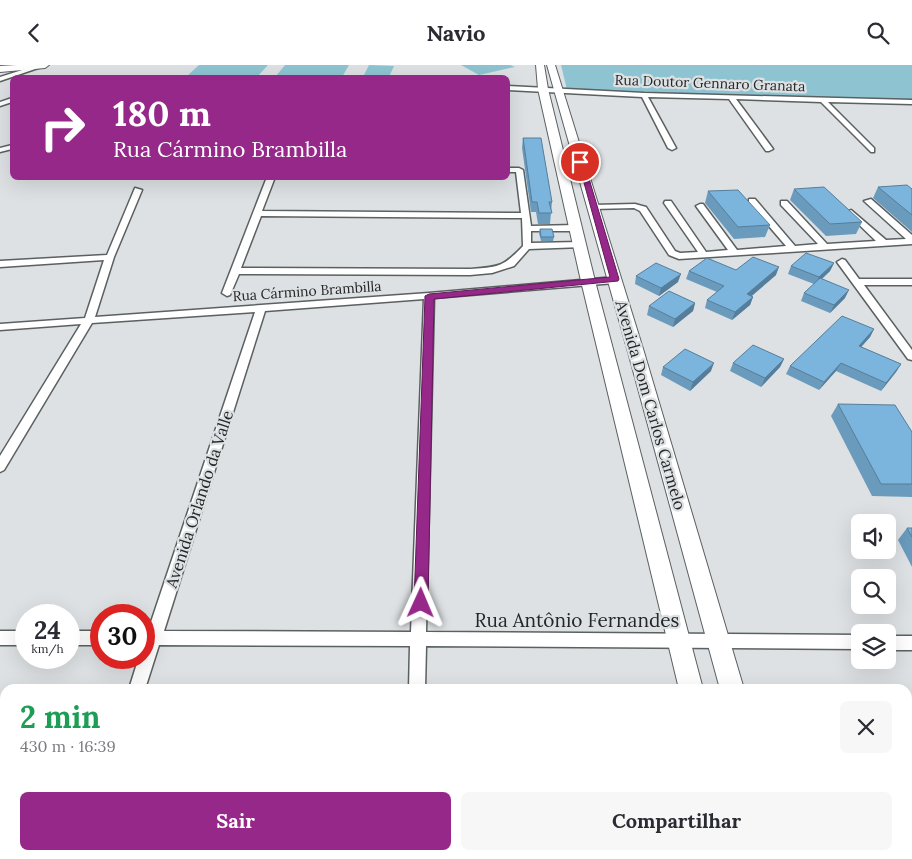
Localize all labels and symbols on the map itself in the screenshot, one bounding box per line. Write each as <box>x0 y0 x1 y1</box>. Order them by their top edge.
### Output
street label: Rua Doutor Gennaro Granata <box>614 71 806 95</box>
pin <box>559 141 601 183</box>
street label: Rua Cármino Brambilla <box>232 277 382 305</box>
street label: Avenida Dom Carlos Carmelo <box>611 297 691 512</box>
street label: Avenida Orlando da Valle <box>161 407 237 591</box>
position arrow <box>394 576 446 628</box>
speed limit sign: 30 <box>90 604 155 669</box>
street label: Rua Antônio Fernandes <box>475 608 680 632</box>

